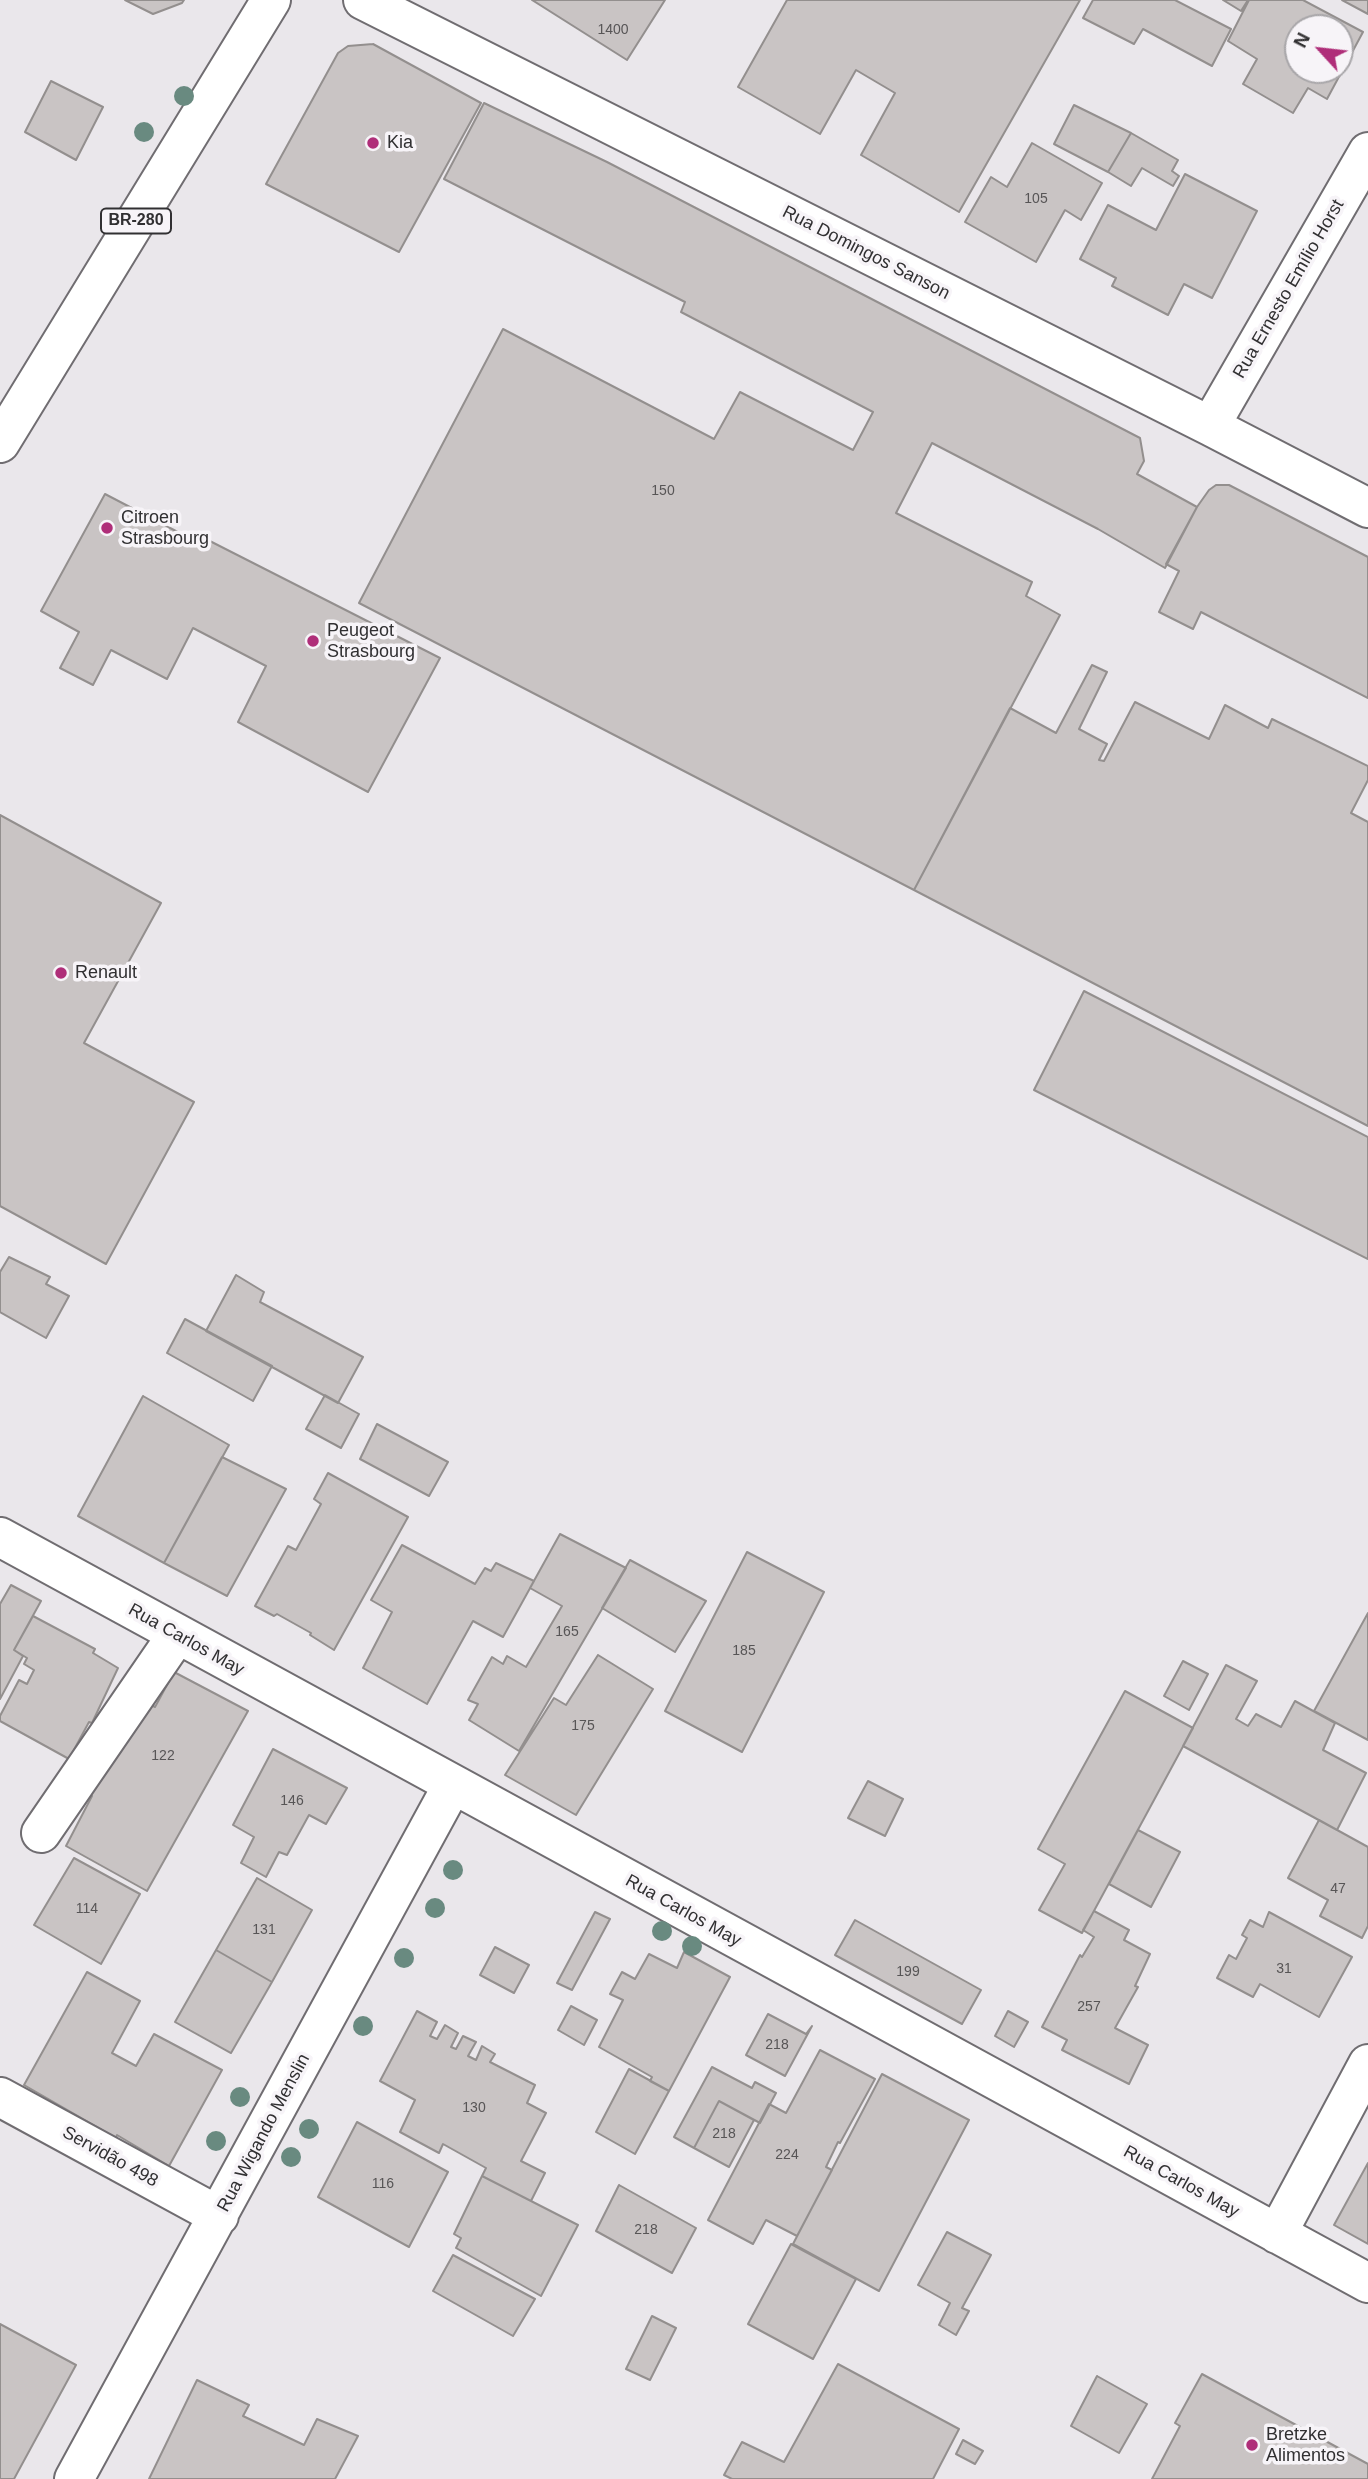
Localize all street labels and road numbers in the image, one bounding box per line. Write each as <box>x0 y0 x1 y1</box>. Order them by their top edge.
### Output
street label: Rua Ernesto Emílio Horst <box>1229 196 1349 382</box>
street label: Rua Domingos Sanson <box>779 201 953 305</box>
road number: BR-280 <box>101 209 171 234</box>
street label: Rua Carlos May <box>124 1599 248 1681</box>
street label: Rua Carlos May <box>621 1870 745 1952</box>
street label: Rua Wigando Menslin <box>213 2050 315 2216</box>
street label: Servidão 498 <box>58 2122 162 2192</box>
street label: Rua Carlos May <box>1119 2141 1243 2223</box>

